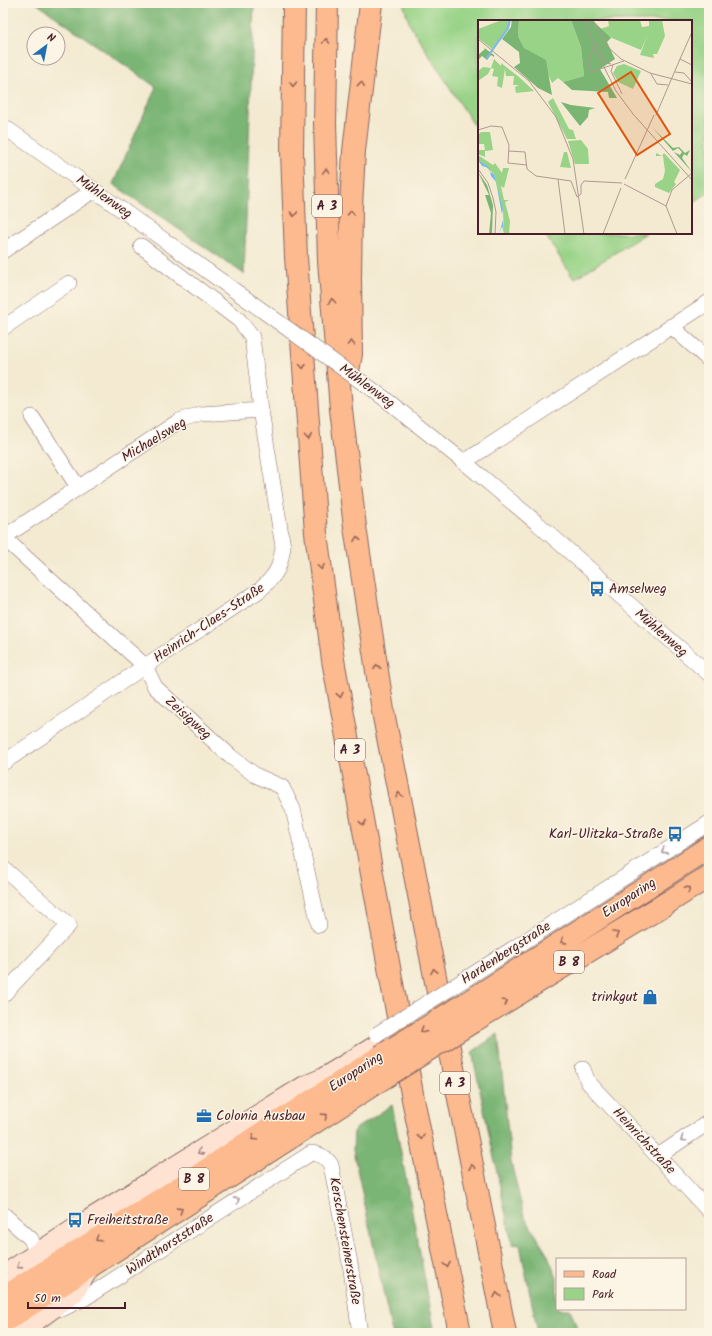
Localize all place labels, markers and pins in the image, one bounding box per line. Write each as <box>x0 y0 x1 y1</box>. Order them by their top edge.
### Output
place label: Amselweg <box>609 578 667 600</box>
bus stop icon: Amselweg <box>588 580 606 598</box>
place label: Karl-Ulitzka-Straße <box>549 823 664 845</box>
bus stop icon: Karl-Ulitzka-Straße <box>666 825 684 843</box>
place label: trinkgut <box>592 986 639 1008</box>
shop icon: trinkgut <box>641 988 659 1006</box>
place label: Colonia Ausbau <box>216 1105 306 1127</box>
office icon: Colonia Ausbau <box>195 1107 213 1125</box>
place label: Freiheitstraße <box>87 1209 169 1231</box>
bus stop icon: Freiheitstraße <box>66 1211 84 1229</box>

